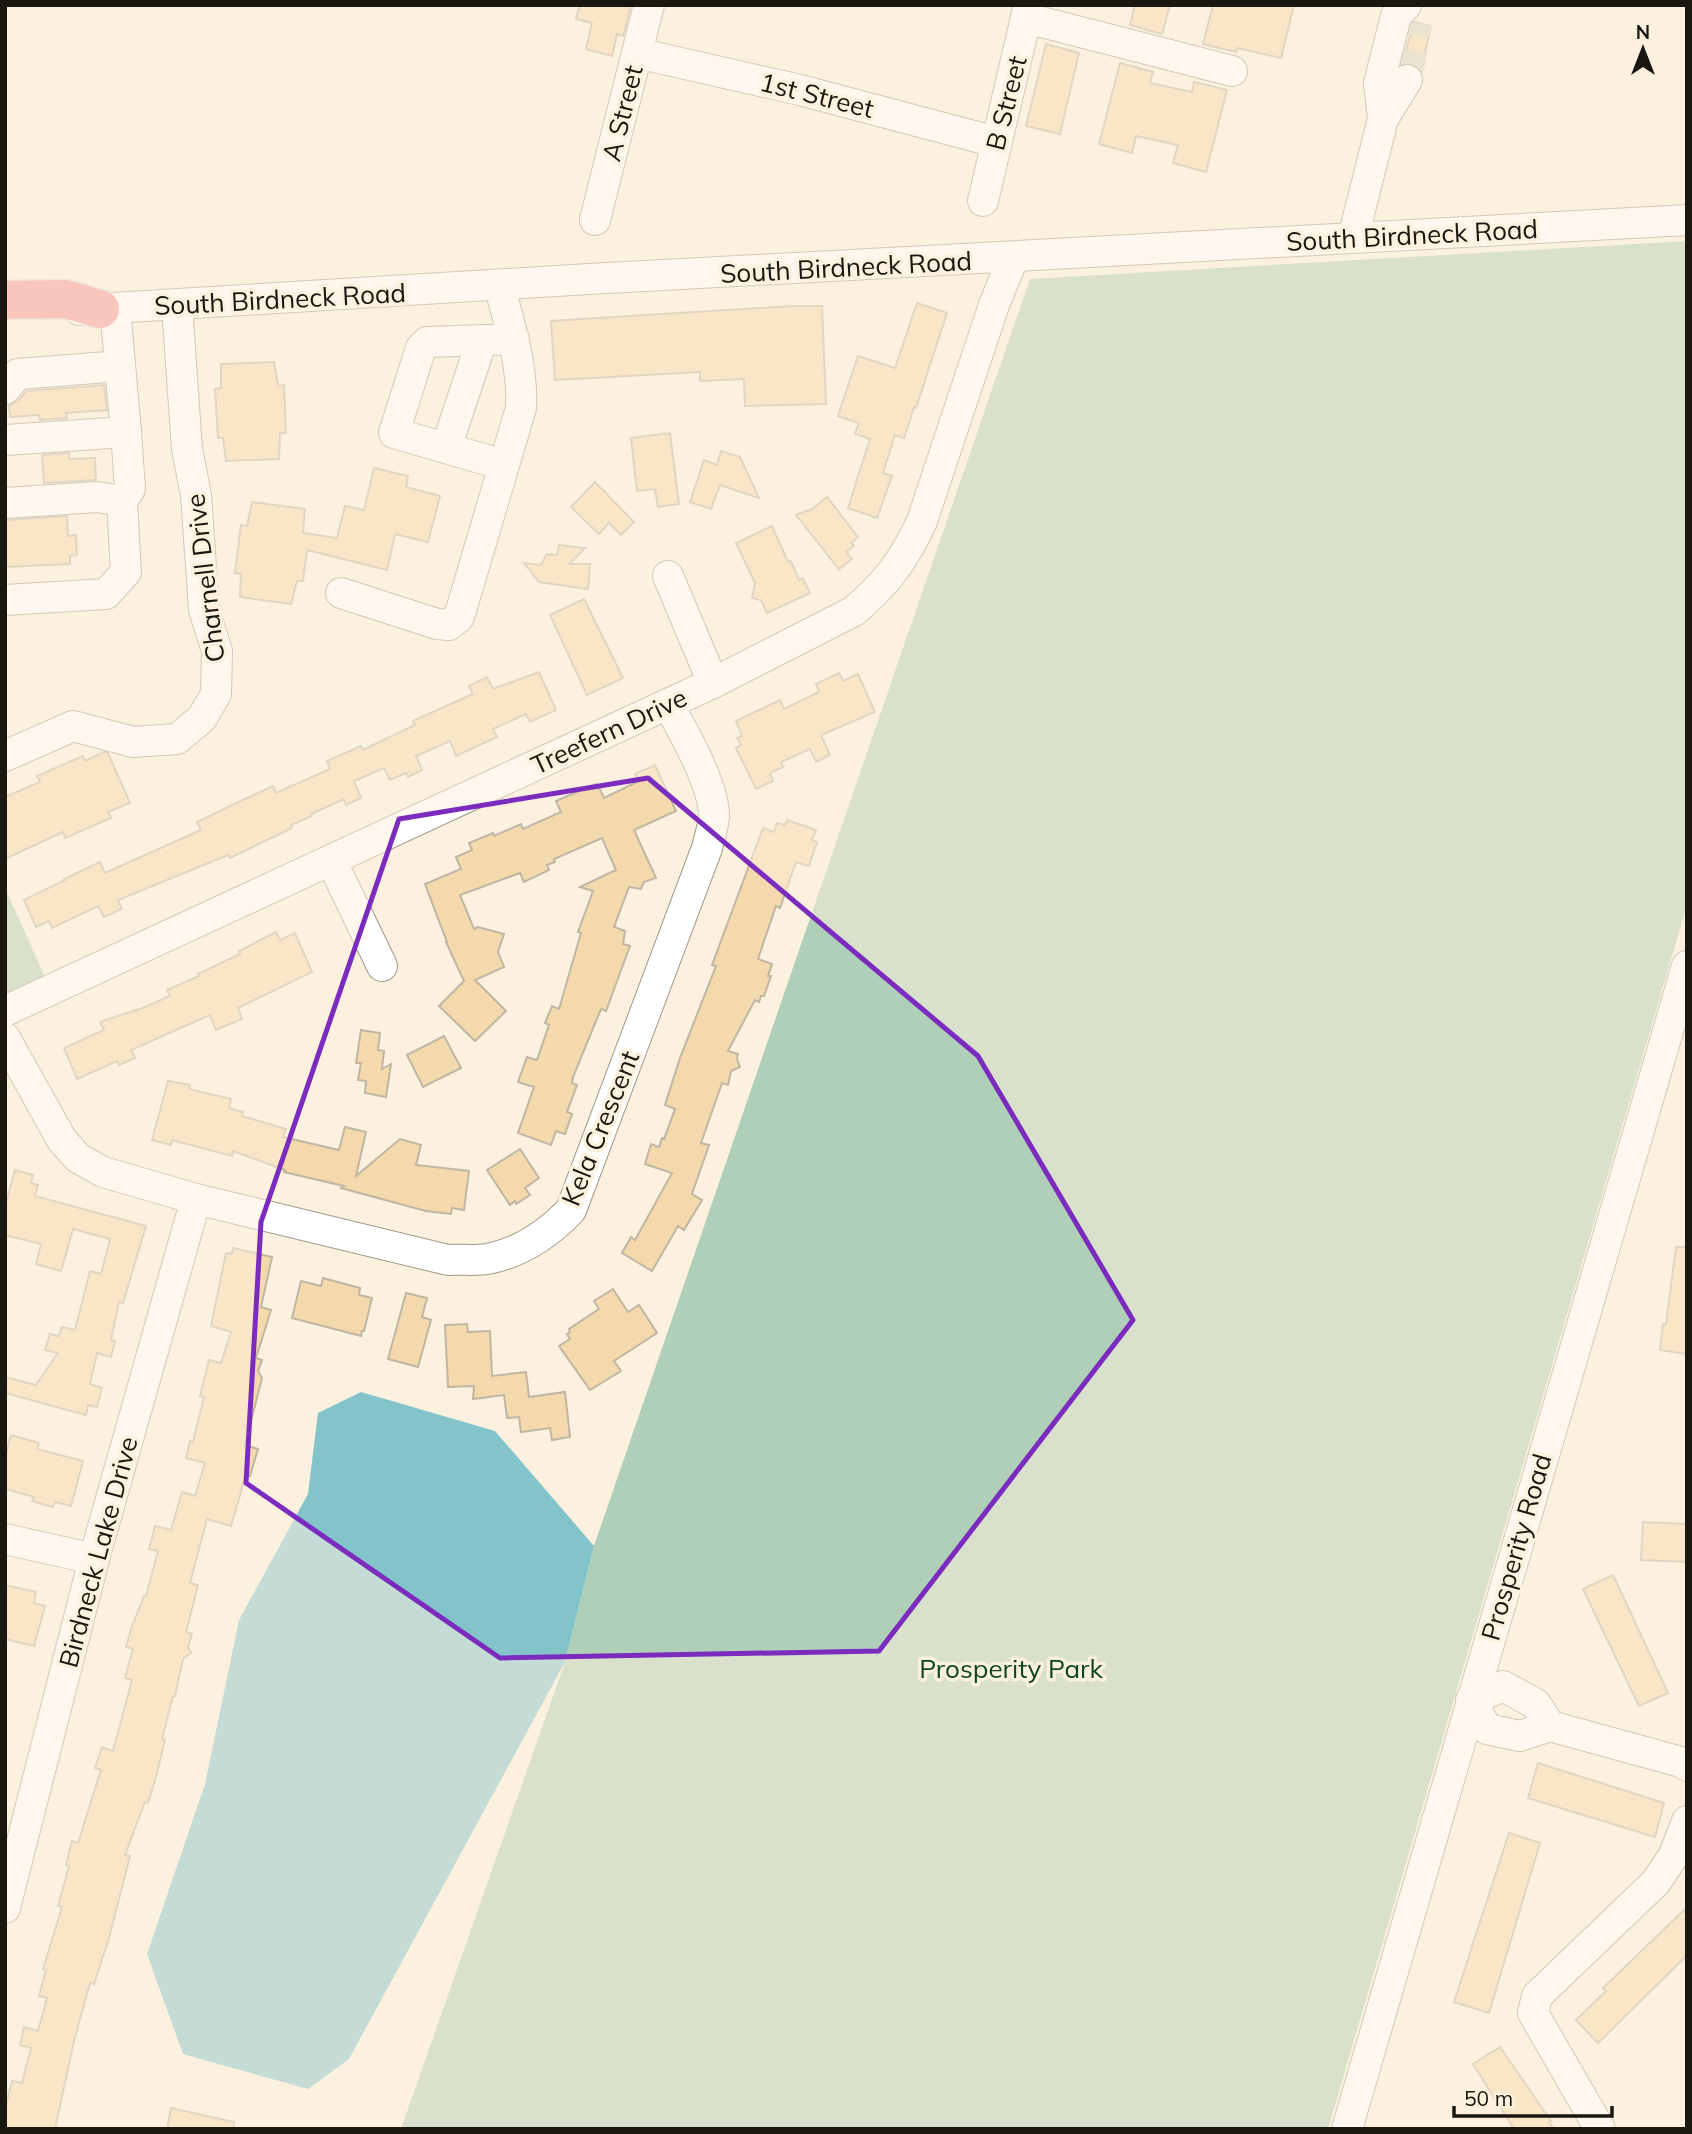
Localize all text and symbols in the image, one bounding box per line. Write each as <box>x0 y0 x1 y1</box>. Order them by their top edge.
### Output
north arrow <box>1608 14 1678 84</box>
text: N <box>1636 20 1650 44</box>
street label: B Street <box>978 52 1034 154</box>
street label: A Street <box>594 62 650 164</box>
street label: 1st Street <box>757 65 877 125</box>
street label: South Birdneck Road <box>1285 212 1539 258</box>
street label: South Birdneck Road <box>719 244 973 290</box>
street label: South Birdneck Road <box>153 276 407 322</box>
street label: Charnell Drive <box>178 492 232 664</box>
street label: Treefern Drive <box>526 681 692 781</box>
street label: Kela Crescent <box>554 1046 646 1210</box>
street label: Birdneck Lake Drive <box>51 1433 145 1671</box>
street label: Prosperity Road <box>1474 1450 1558 1644</box>
park label: Prosperity Park <box>919 1652 1103 1685</box>
scale bar <box>1454 2074 1612 2118</box>
text: 50 m <box>1464 2085 1513 2111</box>

